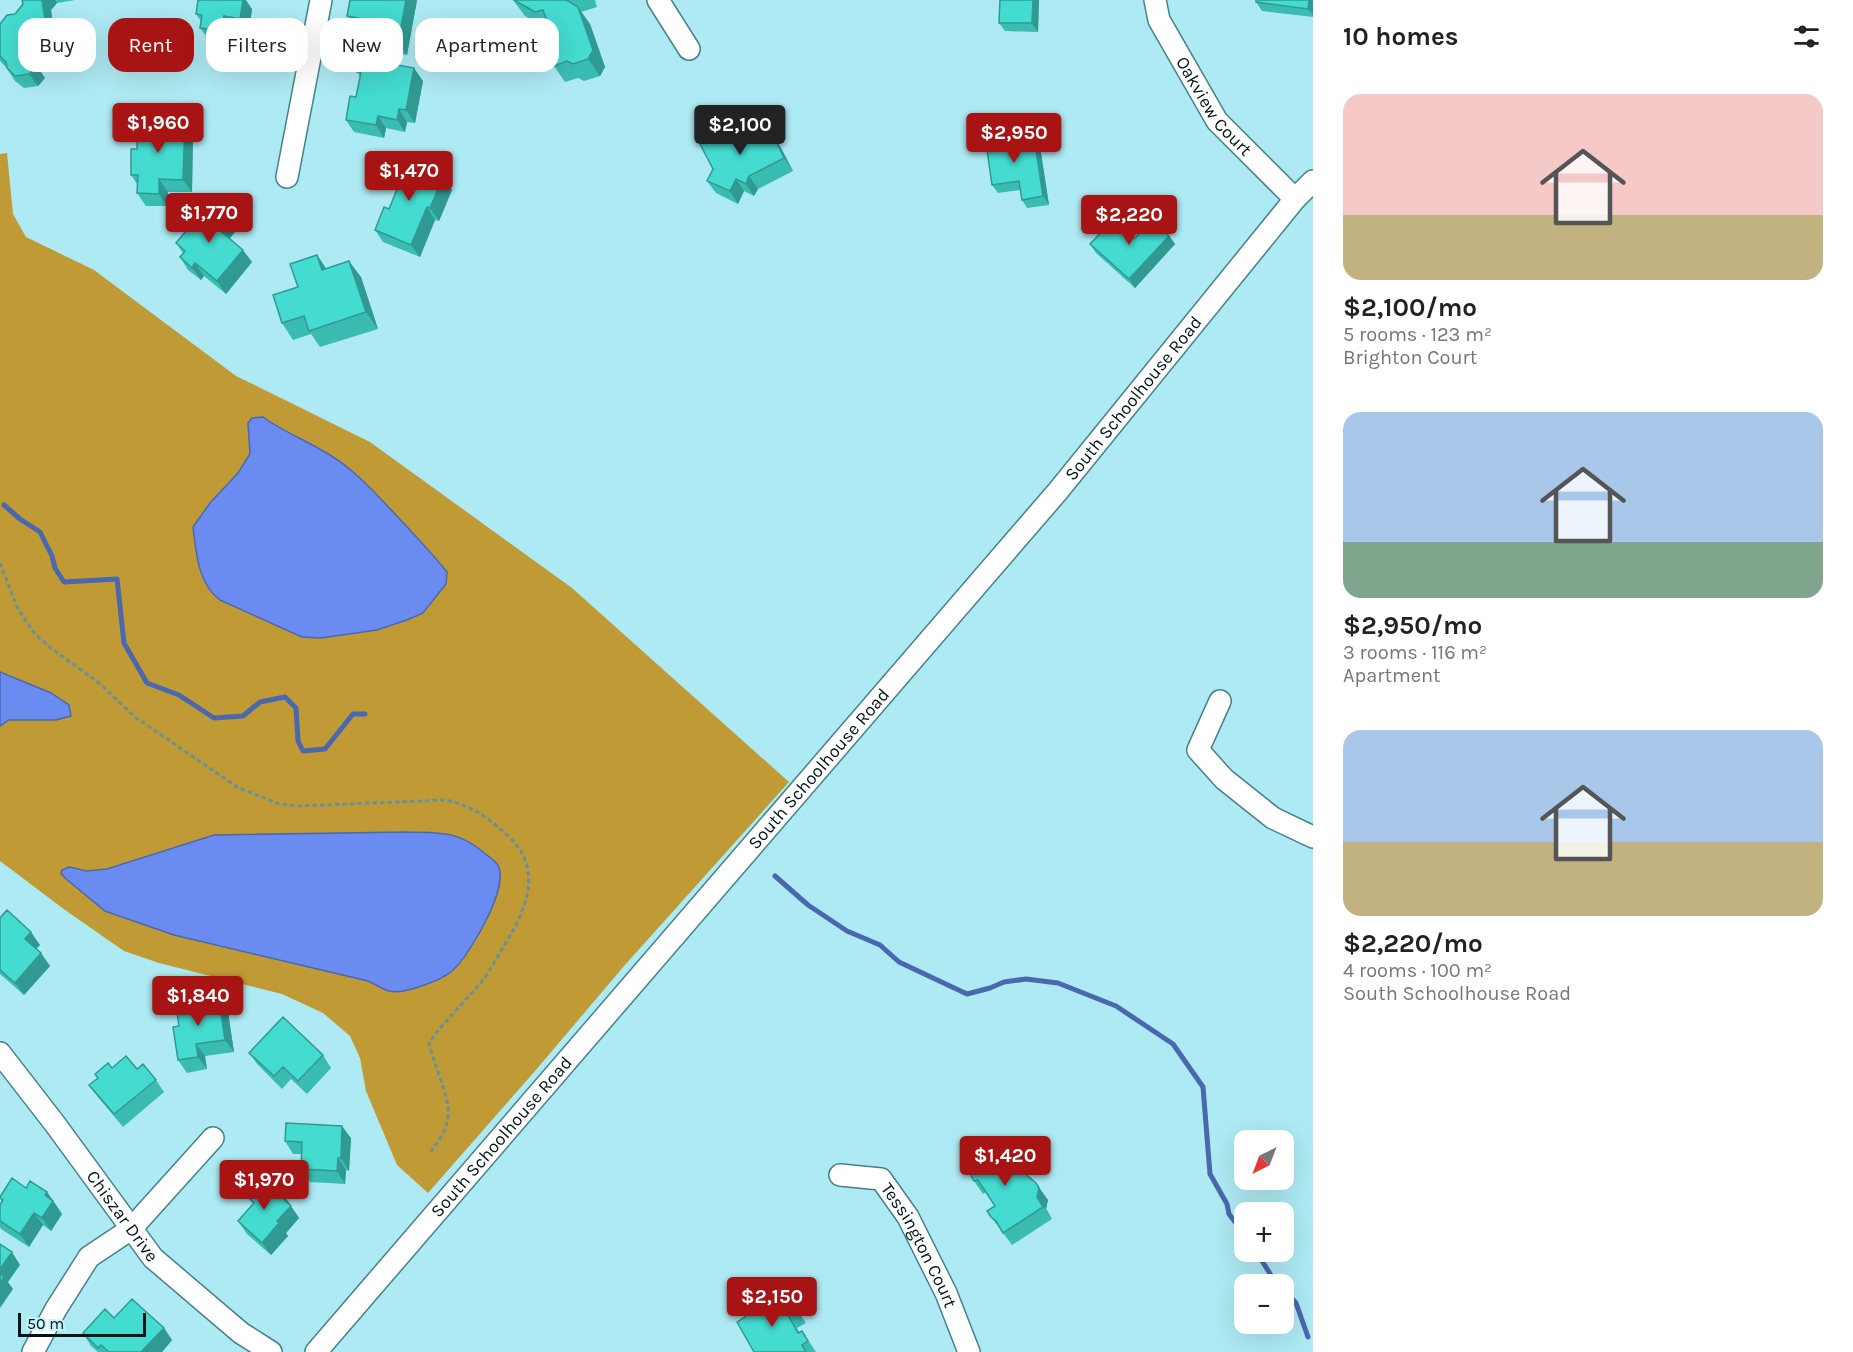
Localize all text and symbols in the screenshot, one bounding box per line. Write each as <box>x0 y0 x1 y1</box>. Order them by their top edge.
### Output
chip: Buy <box>18 18 96 72</box>
chip: Rent <box>108 18 194 72</box>
chip: Filters <box>206 18 308 72</box>
chip: New <box>320 18 403 72</box>
chip: Apartment <box>415 18 559 72</box>
icon: filters <box>1790 20 1823 53</box>
text: 10 homes <box>1343 21 1458 52</box>
street label: Oakview Court <box>1171 52 1257 161</box>
pin: $1,960 <box>109 103 207 154</box>
pin: $2,100 <box>691 105 789 156</box>
text: $1,960 <box>127 111 189 134</box>
text: $2,100 <box>708 113 772 136</box>
pin: $2,950 <box>965 113 1063 164</box>
text: $2,950 <box>980 121 1048 144</box>
icon: home <box>1529 133 1637 241</box>
pin: $1,470 <box>360 151 458 202</box>
text: $1,470 <box>379 159 439 182</box>
pin: $1,770 <box>160 193 258 244</box>
pin: $2,220 <box>1080 195 1178 246</box>
text: $1,770 <box>180 201 238 224</box>
text: $2,220 <box>1095 203 1163 226</box>
text: $2,100/mo <box>1343 292 1477 323</box>
street label: South Schoolhouse Road <box>1060 312 1207 485</box>
text: 5 rooms · 123 m² <box>1343 323 1492 346</box>
text: Brighton Court <box>1343 346 1477 369</box>
icon: home <box>1529 451 1637 559</box>
text: $2,950/mo <box>1343 610 1482 641</box>
text: 3 rooms · 116 m² <box>1343 641 1487 664</box>
text: Apartment <box>1343 664 1441 687</box>
street label: South Schoolhouse Road <box>743 684 894 854</box>
icon: home <box>1529 769 1637 877</box>
text: $2,220/mo <box>1343 928 1483 959</box>
text: 4 rooms · 100 m² <box>1343 959 1492 982</box>
pin: $1,840 <box>149 976 247 1027</box>
text: South Schoolhouse Road <box>1343 982 1571 1005</box>
text: $1,840 <box>166 984 230 1007</box>
street label: South Schoolhouse Road <box>426 1052 577 1222</box>
north arrow <box>1234 1130 1294 1190</box>
map controls <box>1234 1130 1294 1334</box>
pin: $1,420 <box>956 1136 1054 1187</box>
text: $1,420 <box>974 1144 1036 1167</box>
pin: $1,970 <box>215 1160 313 1211</box>
street label: Chiszar Drive <box>82 1166 163 1266</box>
text: $1,970 <box>234 1168 294 1191</box>
street label: Tessington Court <box>876 1179 962 1311</box>
button: + <box>1234 1202 1294 1262</box>
button: − <box>1234 1274 1294 1334</box>
pin: $2,150 <box>723 1277 821 1328</box>
text: $2,150 <box>741 1285 803 1308</box>
scale bar <box>18 1310 146 1338</box>
text: 50 m <box>27 1314 64 1333</box>

